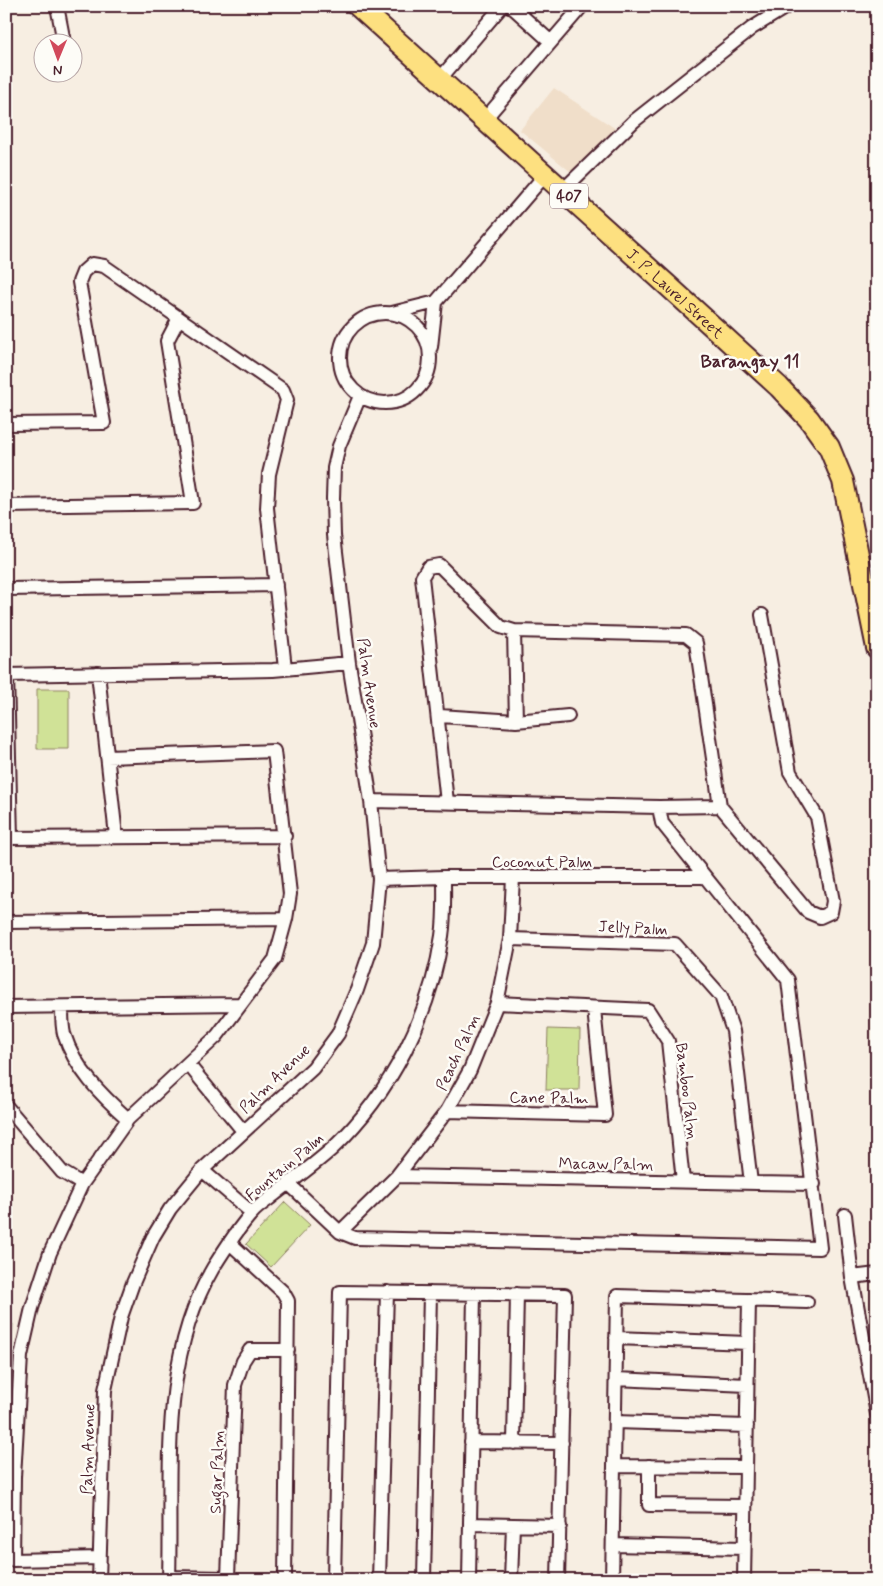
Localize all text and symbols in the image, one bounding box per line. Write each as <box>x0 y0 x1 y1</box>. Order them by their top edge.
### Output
north arrow <box>32 32 82 82</box>
text: N <box>53 61 63 79</box>
road number: 407 <box>550 184 588 208</box>
street label: J. P. Laurel Street <box>621 244 728 344</box>
district label: Barangay 11 <box>701 350 799 374</box>
street label: Palm Avenue <box>352 637 385 730</box>
street label: Coconut Palm <box>492 852 592 873</box>
street label: Jelly Palm <box>598 916 668 941</box>
street label: Peach Palm <box>431 1011 485 1094</box>
street label: Palm Avenue <box>235 1040 315 1118</box>
street label: Bamboo Palm <box>670 1042 703 1141</box>
street label: Cane Palm <box>509 1087 589 1110</box>
street label: Fountain Palm <box>241 1128 329 1206</box>
street label: Macaw Palm <box>558 1153 654 1176</box>
street label: Palm Avenue <box>76 1403 101 1495</box>
street label: Sugar Palm <box>206 1430 230 1514</box>

